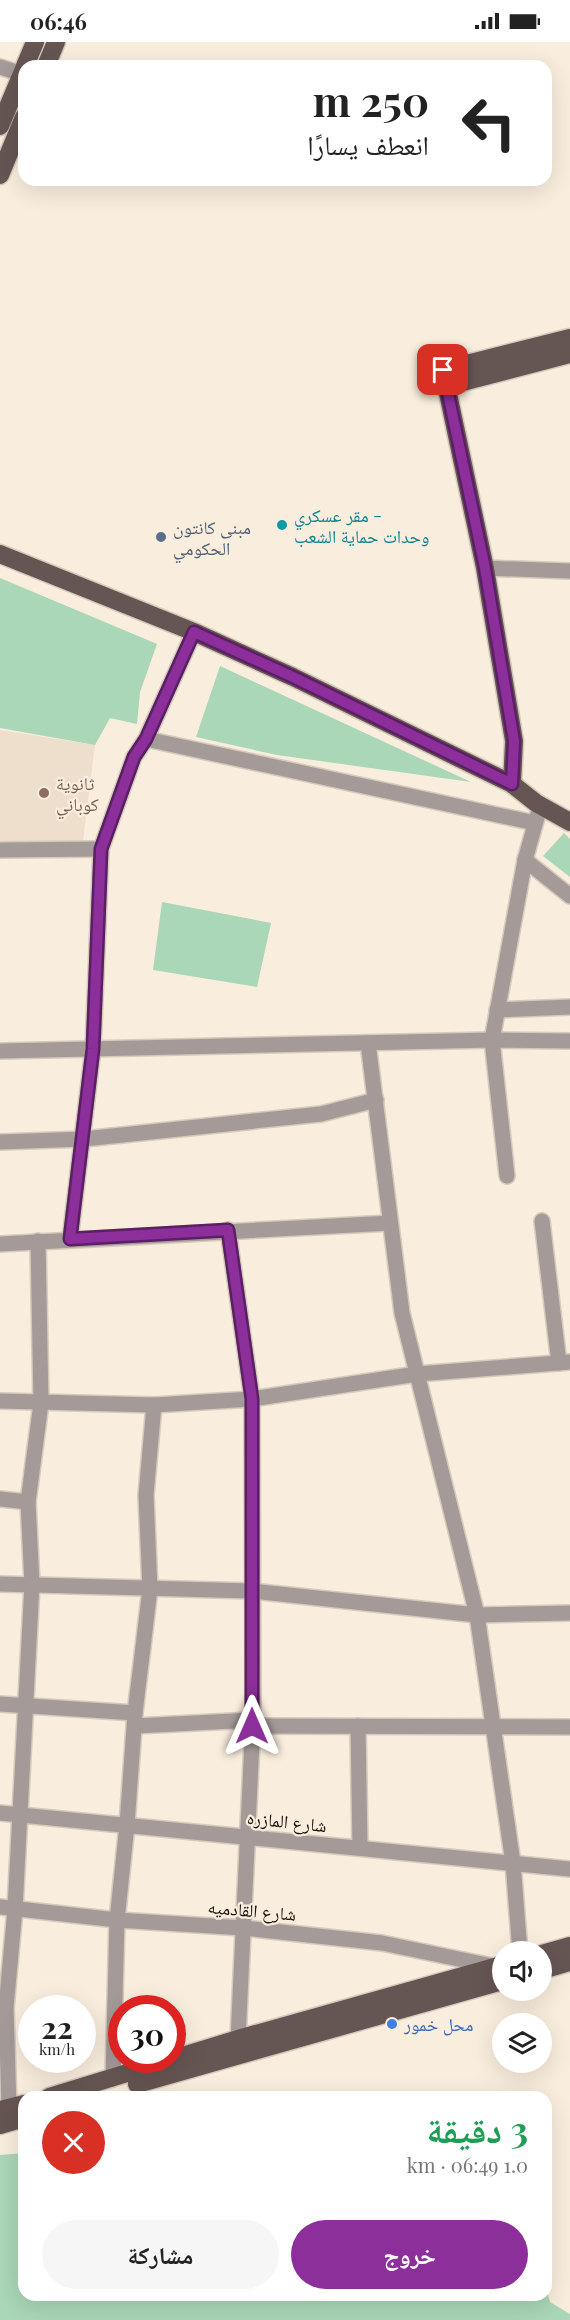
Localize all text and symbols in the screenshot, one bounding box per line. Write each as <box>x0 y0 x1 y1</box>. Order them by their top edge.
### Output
text: 06:46 <box>30 6 87 36</box>
text: 250 m <box>313 72 429 128</box>
icon: left <box>450 84 528 162</box>
text: انعطف يسارًا <box>307 126 429 162</box>
pin <box>417 344 468 395</box>
icon: arrive <box>426 353 459 386</box>
place label: مقر عسكري - وحدات حماية الشعب <box>294 503 430 548</box>
place label: مبنى كانتون الحكومي <box>173 515 251 564</box>
marker: مقر عسكري - وحدات حماية الشعب <box>275 518 289 532</box>
marker: مبنى كانتون الحكومي <box>154 530 168 544</box>
place label: ثانوية كوباني <box>56 771 99 820</box>
marker: ثانوية كوباني <box>37 786 51 800</box>
position arrow <box>220 1694 284 1758</box>
street label: شارع المازره <box>246 1805 328 1837</box>
street label: شارع القادميه <box>207 1894 297 1926</box>
map controls <box>492 1941 552 2073</box>
button: sound <box>492 1941 552 2001</box>
speed limit sign: 30 <box>108 1995 186 2073</box>
text: 22 <box>41 2007 73 2047</box>
place label: محل خمور <box>403 2012 474 2036</box>
button: layers <box>492 2013 552 2073</box>
marker: محل خمور <box>385 2017 399 2031</box>
text: km/h <box>39 2039 75 2059</box>
text: 3 دقيقة <box>426 2104 528 2152</box>
button: close <box>42 2111 105 2174</box>
text: 1.0 km · 06:49 <box>407 2151 528 2178</box>
button: مشاركة <box>42 2220 279 2289</box>
button: خروج <box>291 2220 528 2289</box>

